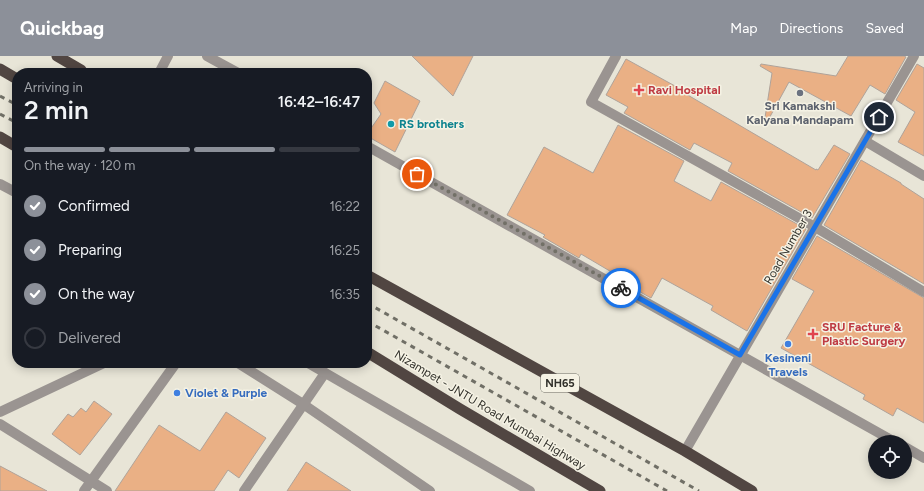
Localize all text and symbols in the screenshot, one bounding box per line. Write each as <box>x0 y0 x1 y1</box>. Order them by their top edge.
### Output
text: Quickbag <box>20 17 104 40</box>
text: Map <box>730 20 758 37</box>
text: Directions <box>780 20 843 37</box>
text: Saved <box>865 20 904 37</box>
text: Arriving in <box>24 80 83 95</box>
place label: Ravi Hospital <box>648 83 721 97</box>
marker: Ravi Hospital <box>633 84 645 96</box>
marker: Sri Kamakshi Kalyana Mandapam <box>795 88 805 98</box>
text: 16:42–16:47 <box>278 93 360 111</box>
text: 2 min <box>24 94 89 126</box>
place label: Sri Kamakshi Kalyana Mandapam <box>746 99 854 127</box>
pin <box>862 100 896 134</box>
icon: home <box>868 106 890 128</box>
place label: RS brothers <box>399 117 464 131</box>
marker: RS brothers <box>386 119 396 129</box>
pin <box>400 157 434 191</box>
text: On the way · 120 m <box>24 158 135 173</box>
icon: bag <box>406 163 428 185</box>
icon: check <box>24 195 46 217</box>
text: Confirmed <box>58 197 130 215</box>
text: 16:22 <box>329 199 360 214</box>
street label: Road Number 3 <box>761 207 815 287</box>
icon: check <box>24 239 46 261</box>
text: Preparing <box>58 241 122 259</box>
text: 16:25 <box>329 243 360 258</box>
courier <box>601 268 641 308</box>
icon: bike <box>610 277 632 299</box>
icon: check <box>24 283 46 305</box>
text: On the way <box>58 285 135 303</box>
text: 16:35 <box>329 287 360 302</box>
place label: SRU Facture & Plastic Surgery <box>822 320 906 348</box>
marker: SRU Facture & Plastic Surgery <box>807 328 819 340</box>
text: Delivered <box>58 329 121 347</box>
marker: Kesineni Travels <box>783 339 793 349</box>
street label: Nizampet - JNTU Road Mumbai Highway <box>392 347 589 473</box>
place label: Kesineni Travels <box>765 351 811 379</box>
road number: NH65 <box>541 374 579 392</box>
place label: Violet & Purple <box>185 386 267 400</box>
marker: Violet & Purple <box>172 388 182 398</box>
map controls <box>868 435 912 479</box>
button: locate <box>868 435 912 479</box>

